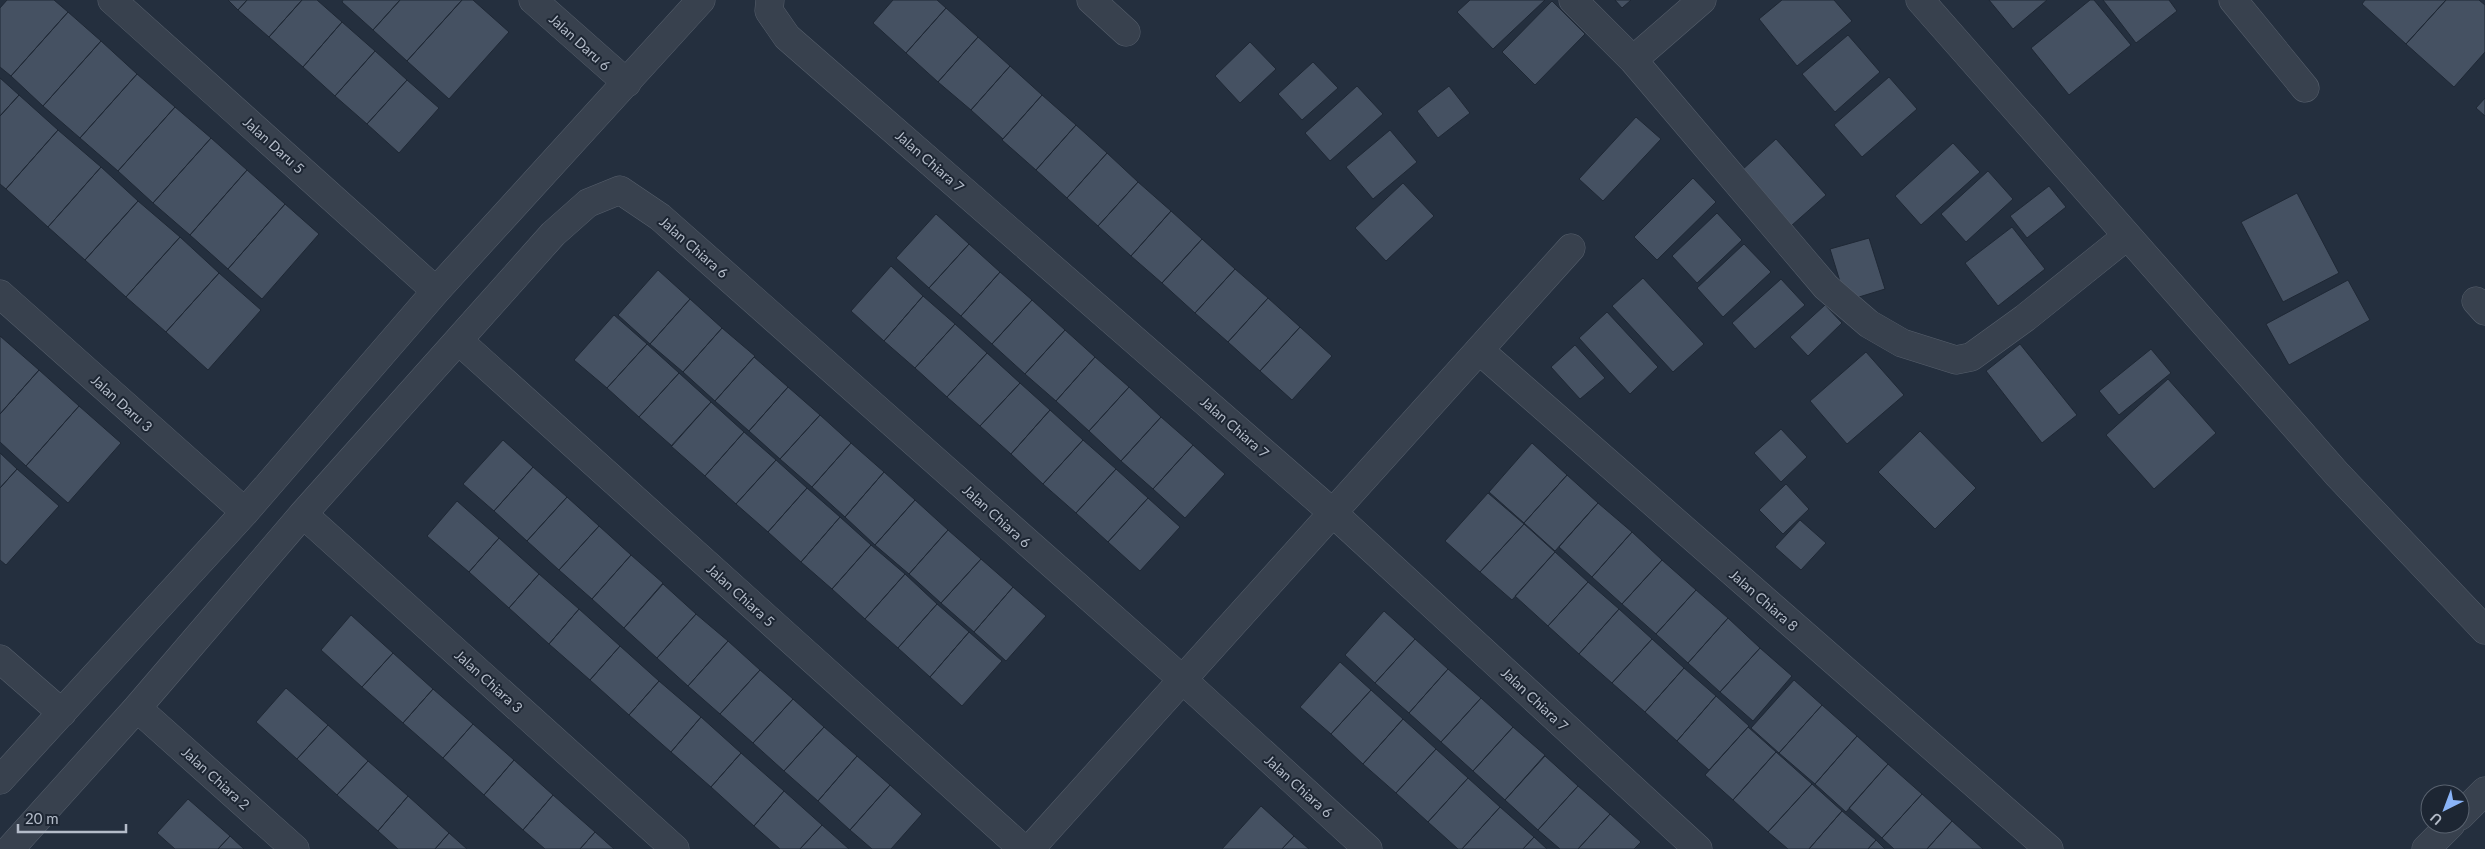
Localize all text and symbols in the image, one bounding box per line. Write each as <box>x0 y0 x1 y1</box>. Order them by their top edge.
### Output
street label: Jalan Daru 6 <box>546 10 614 74</box>
street label: Jalan Daru 5 <box>240 113 308 177</box>
street label: Jalan Chiara 7 <box>892 127 968 195</box>
street label: Jalan Chiara 6 <box>656 213 732 281</box>
street label: Jalan Daru 3 <box>88 371 156 435</box>
street label: Jalan Chiara 7 <box>1197 393 1273 461</box>
street label: Jalan Chiara 6 <box>960 481 1034 551</box>
street label: Jalan Chiara 5 <box>704 560 778 630</box>
street label: Jalan Chiara 8 <box>1726 566 1802 634</box>
street label: Jalan Chiara 3 <box>452 646 526 716</box>
street label: Jalan Chiara 7 <box>1498 664 1572 734</box>
street label: Jalan Chiara 2 <box>179 743 253 813</box>
street label: Jalan Chiara 6 <box>1262 751 1336 821</box>
north arrow <box>2420 784 2470 834</box>
scale bar <box>18 802 125 834</box>
text: 20 m <box>25 809 59 827</box>
text: U <box>2426 809 2446 829</box>

